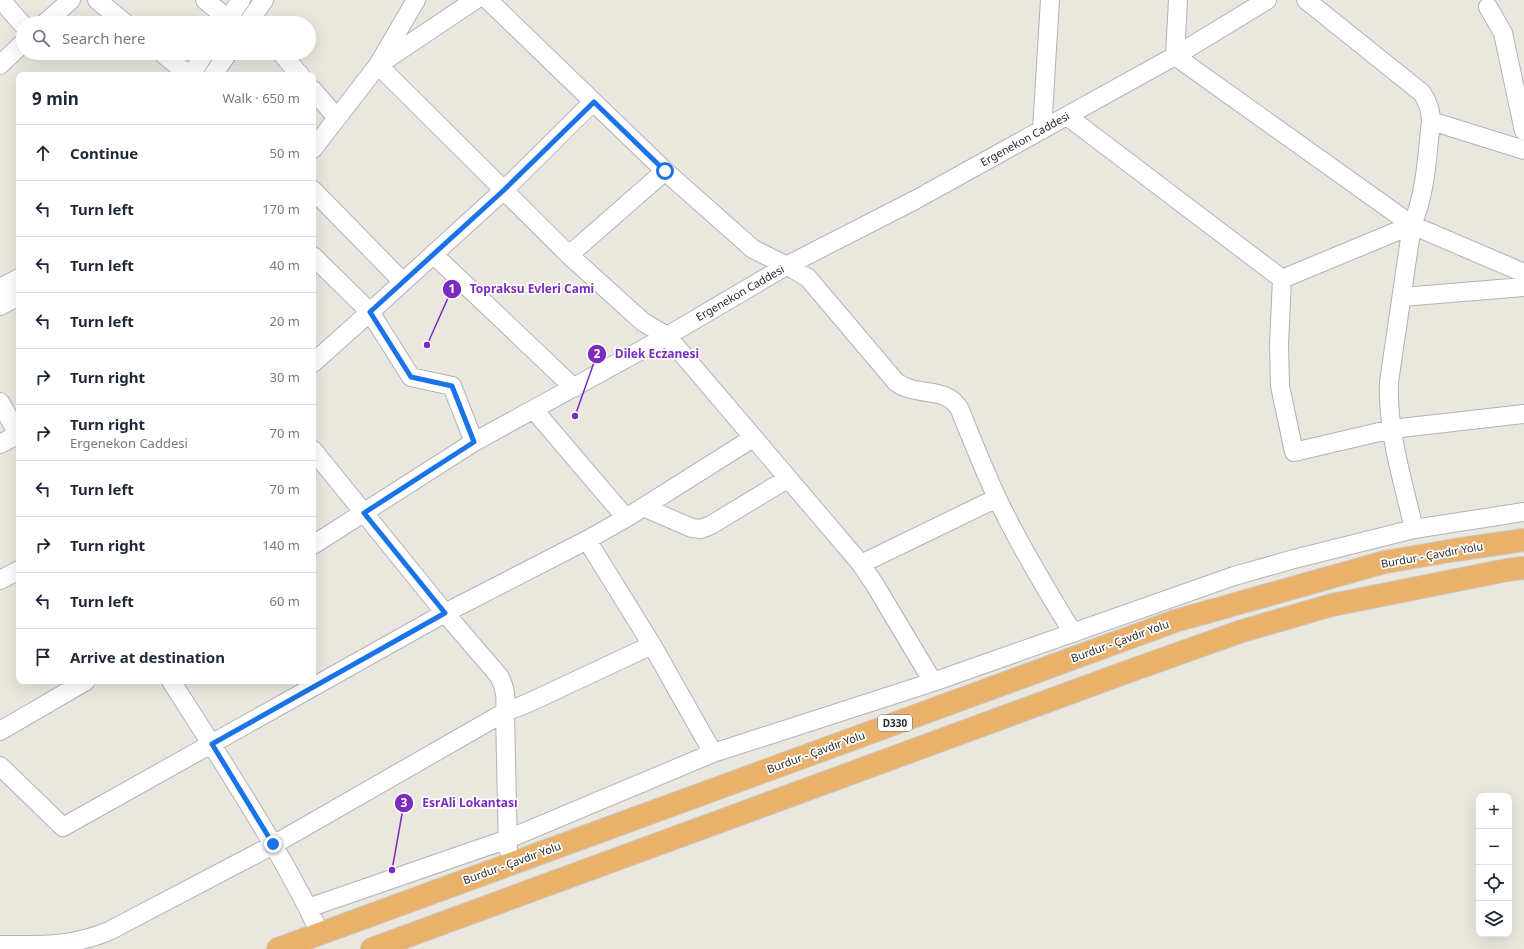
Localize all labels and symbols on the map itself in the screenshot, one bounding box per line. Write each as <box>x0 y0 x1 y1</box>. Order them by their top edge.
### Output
street label: Ergenekon Caddesi <box>978 108 1072 169</box>
route start <box>656 162 674 180</box>
street label: Ergenekon Caddesi <box>693 261 787 324</box>
callout: Topraksu Evleri Cami <box>442 277 602 301</box>
text: 1 <box>449 280 455 297</box>
text: Topraksu Evleri Cami <box>470 280 594 297</box>
callout: Dilek Eczanesi <box>587 342 707 366</box>
text: 2 <box>594 345 601 362</box>
text: Dilek Eczanesi <box>615 345 699 362</box>
street label: Burdur - Çavdır Yolu <box>1380 538 1484 571</box>
street label: Burdur - Çavdır Yolu <box>1069 616 1171 665</box>
road number: D330 <box>878 715 912 731</box>
street label: Burdur - Çavdır Yolu <box>765 727 867 776</box>
callout: EsrAli Lokantası <box>394 791 526 815</box>
text: 3 <box>401 794 408 811</box>
text: EsrAli Lokantası <box>422 794 518 811</box>
route end <box>264 835 282 853</box>
street label: Burdur - Çavdır Yolu <box>461 838 563 887</box>

